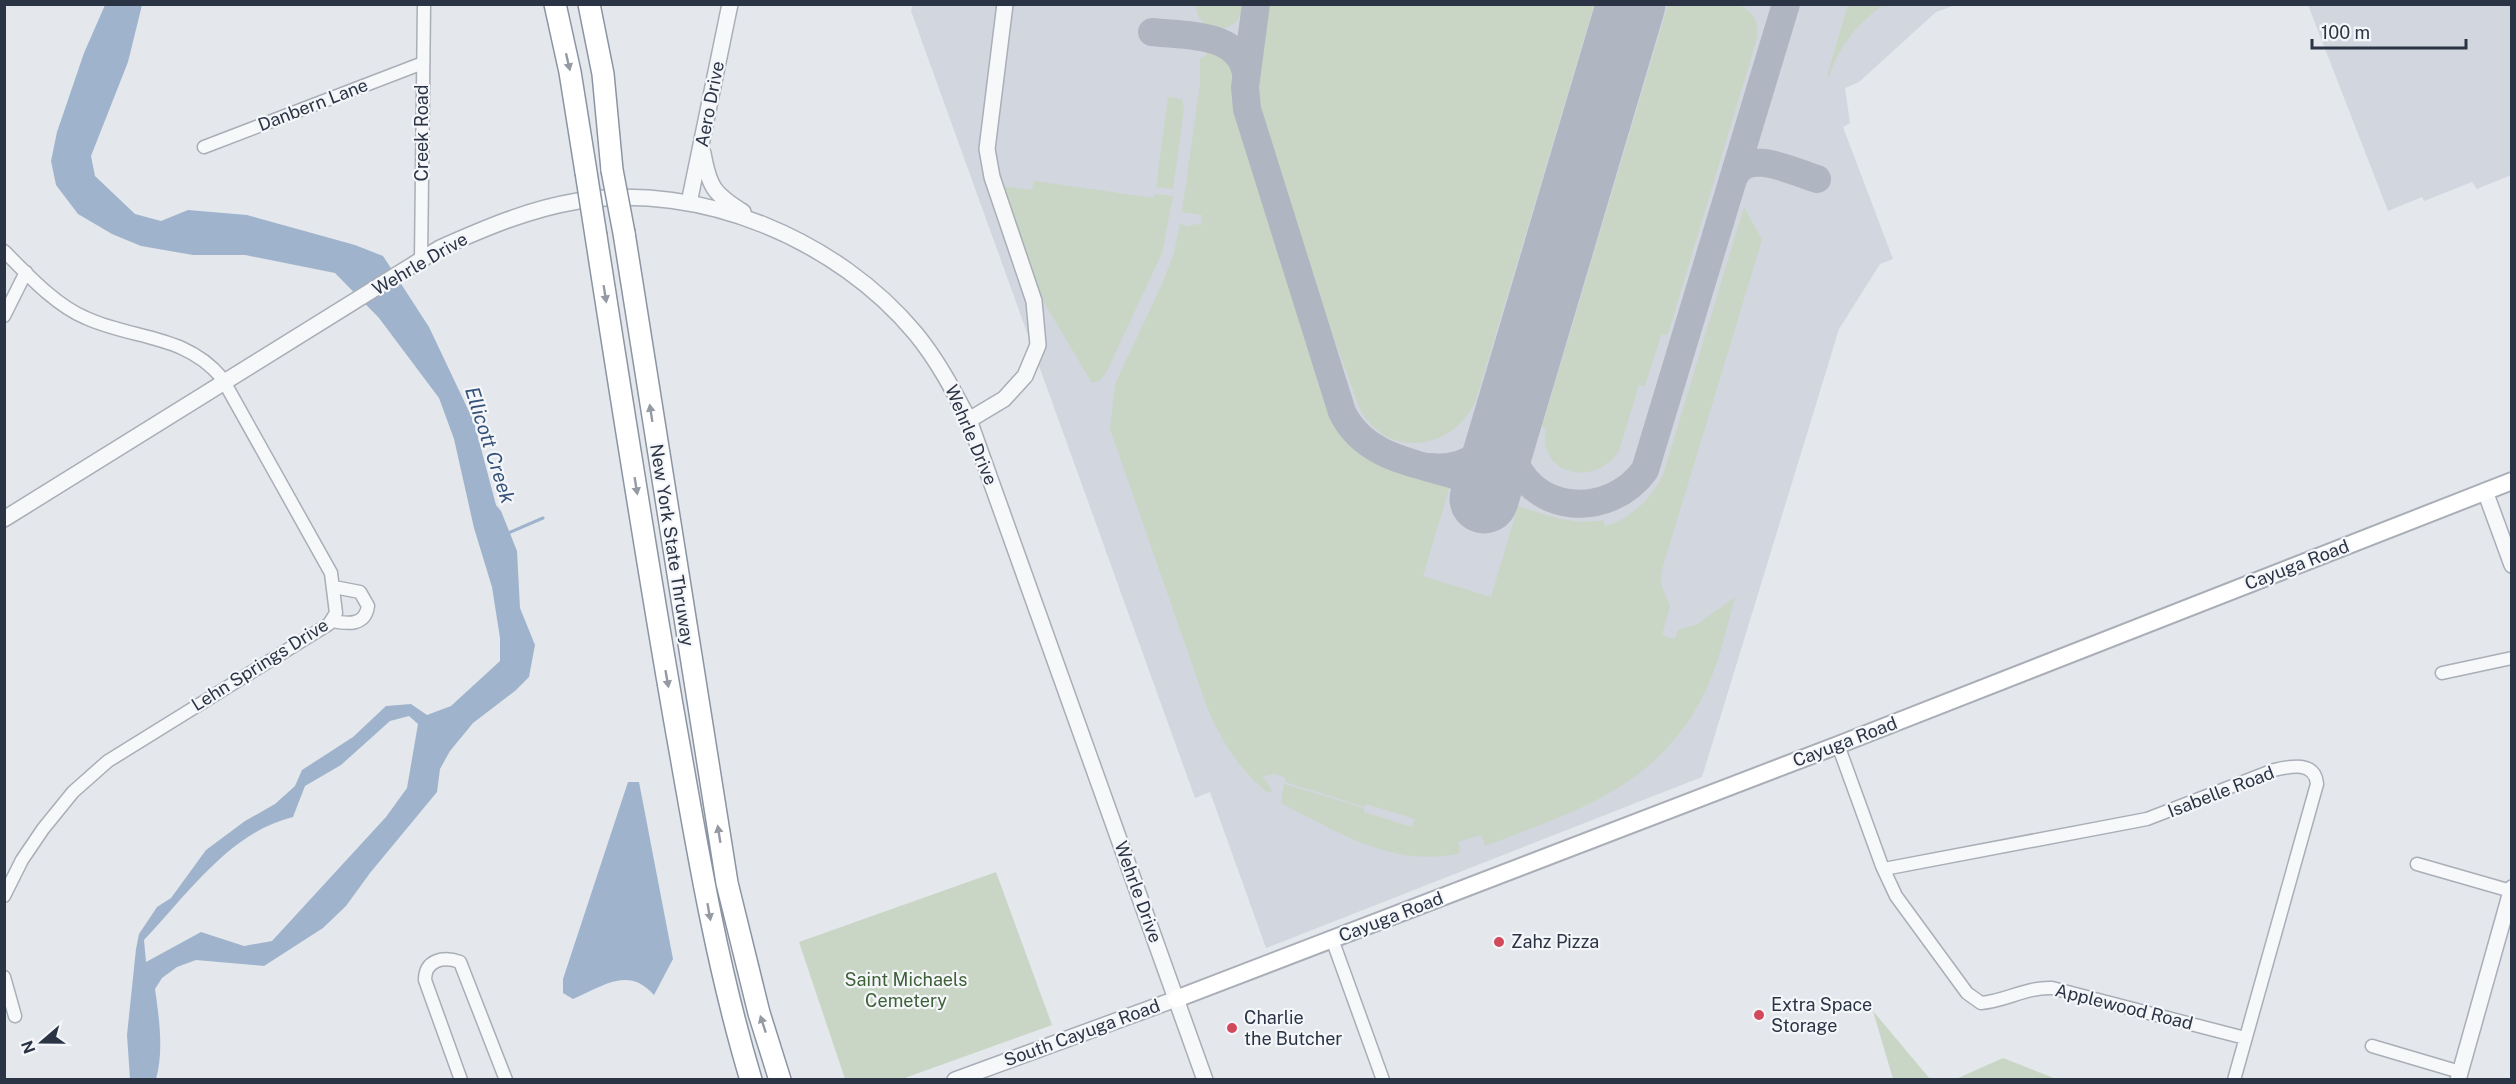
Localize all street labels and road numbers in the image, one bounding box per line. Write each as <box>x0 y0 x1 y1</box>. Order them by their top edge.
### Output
street label: Aero Drive <box>691 59 728 149</box>
street label: Danbern Lane <box>255 74 371 135</box>
street label: Creek Road <box>411 85 432 181</box>
street label: Wehrle Drive <box>368 228 471 299</box>
street label: Wehrle Drive <box>941 382 1002 488</box>
street label: New York State Thruway <box>646 442 699 648</box>
street label: Cayuga Road <box>2242 535 2352 594</box>
street label: Lehn Springs Drive <box>187 614 332 715</box>
street label: Cayuga Road <box>1790 712 1900 771</box>
street label: Isabelle Road <box>2165 762 2277 821</box>
street label: Wehrle Drive <box>1110 838 1167 945</box>
street label: Cayuga Road <box>1336 887 1446 946</box>
street label: Applewood Road <box>2053 979 2195 1034</box>
street label: South Cayuga Road <box>1001 995 1163 1070</box>

